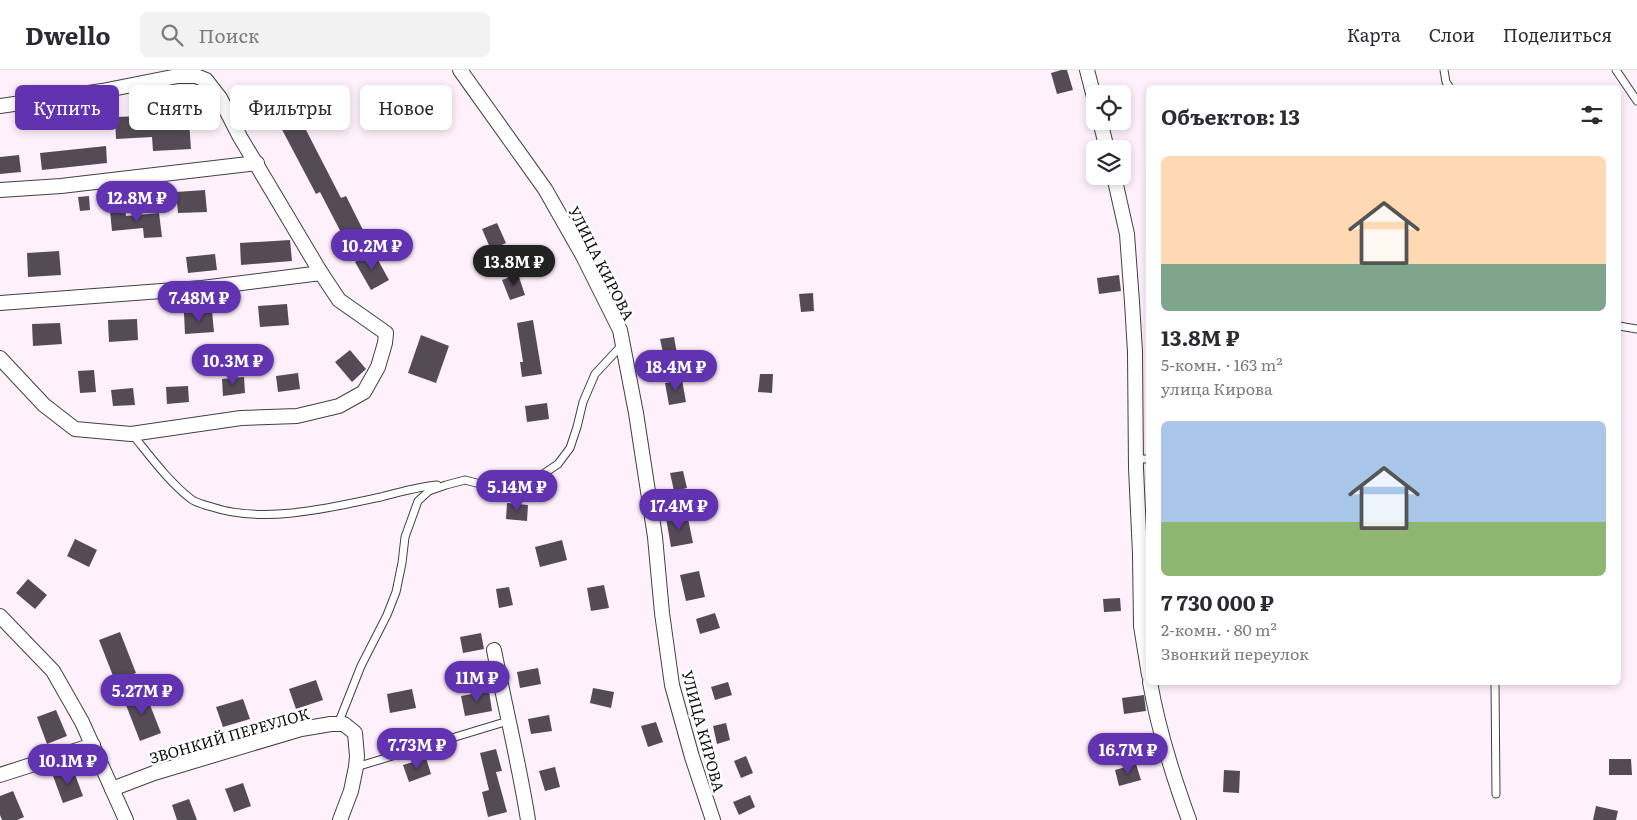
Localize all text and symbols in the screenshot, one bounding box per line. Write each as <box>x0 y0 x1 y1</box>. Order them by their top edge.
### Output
search box <box>140 12 490 57</box>
text: Dwello <box>25 17 110 52</box>
icon: search <box>158 21 186 49</box>
text: Поиск <box>198 21 259 49</box>
text: Карта <box>1347 21 1401 48</box>
text: Слои <box>1429 21 1475 48</box>
text: Поделиться <box>1503 21 1612 48</box>
chip: Купить <box>15 85 119 130</box>
chip: Снять <box>129 85 220 130</box>
chip: Фильтры <box>230 85 350 130</box>
chip: Новое <box>360 85 452 130</box>
map controls <box>1086 85 1131 185</box>
button: locate <box>1086 85 1131 130</box>
text: Объектов: 13 <box>1161 100 1300 131</box>
icon: filters <box>1578 101 1606 129</box>
button: layers <box>1086 140 1131 185</box>
pin: 12.8M ₽ <box>91 180 183 223</box>
text: 12.8M ₽ <box>107 185 167 209</box>
icon: home <box>1339 188 1429 278</box>
street label: УЛИЦА КИРОВА <box>563 202 641 324</box>
pin: 10.2M ₽ <box>326 228 418 271</box>
text: 10.2M ₽ <box>342 233 402 257</box>
pin: 13.8M ₽ <box>468 244 560 287</box>
text: 13.8M ₽ <box>484 249 544 273</box>
pin: 7.48M ₽ <box>153 280 245 323</box>
text: 7.48M ₽ <box>169 285 229 309</box>
text: 13.8M ₽ <box>1161 321 1240 352</box>
pin: 10.3M ₽ <box>187 344 279 386</box>
text: 10.3M ₽ <box>203 348 263 372</box>
pin: 18.4M ₽ <box>630 350 722 392</box>
text: 5-комн. · 163 m² <box>1161 352 1283 376</box>
text: 18.4M ₽ <box>646 354 706 378</box>
text: улица Кирова <box>1161 376 1273 400</box>
icon: home <box>1339 453 1429 543</box>
pin: 5.14M ₽ <box>471 470 563 512</box>
text: 5.14M ₽ <box>487 474 547 498</box>
pin: 17.4M ₽ <box>633 488 725 531</box>
text: 17.4M ₽ <box>650 493 708 517</box>
text: 7 730 000 ₽ <box>1161 586 1274 617</box>
text: 2-комн. · 80 m² <box>1161 617 1277 641</box>
text: Звонкий переулок <box>1161 641 1309 665</box>
pin: 11M ₽ <box>442 660 512 703</box>
text: 11M ₽ <box>456 665 498 689</box>
street label: УЛИЦА КИРОВА <box>677 668 731 794</box>
pin: 5.27M ₽ <box>96 674 188 716</box>
text: 5.27M ₽ <box>112 678 172 702</box>
street label: ЗВОНКИЙ ПЕРЕУЛОК <box>146 701 312 769</box>
pin: 7.73M ₽ <box>371 728 463 770</box>
text: 7.73M ₽ <box>388 732 446 756</box>
pin: 16.7M ₽ <box>1082 732 1174 775</box>
text: 16.7M ₽ <box>1099 737 1157 761</box>
pin: 10.1M ₽ <box>22 744 114 786</box>
text: 10.1M ₽ <box>39 748 97 772</box>

